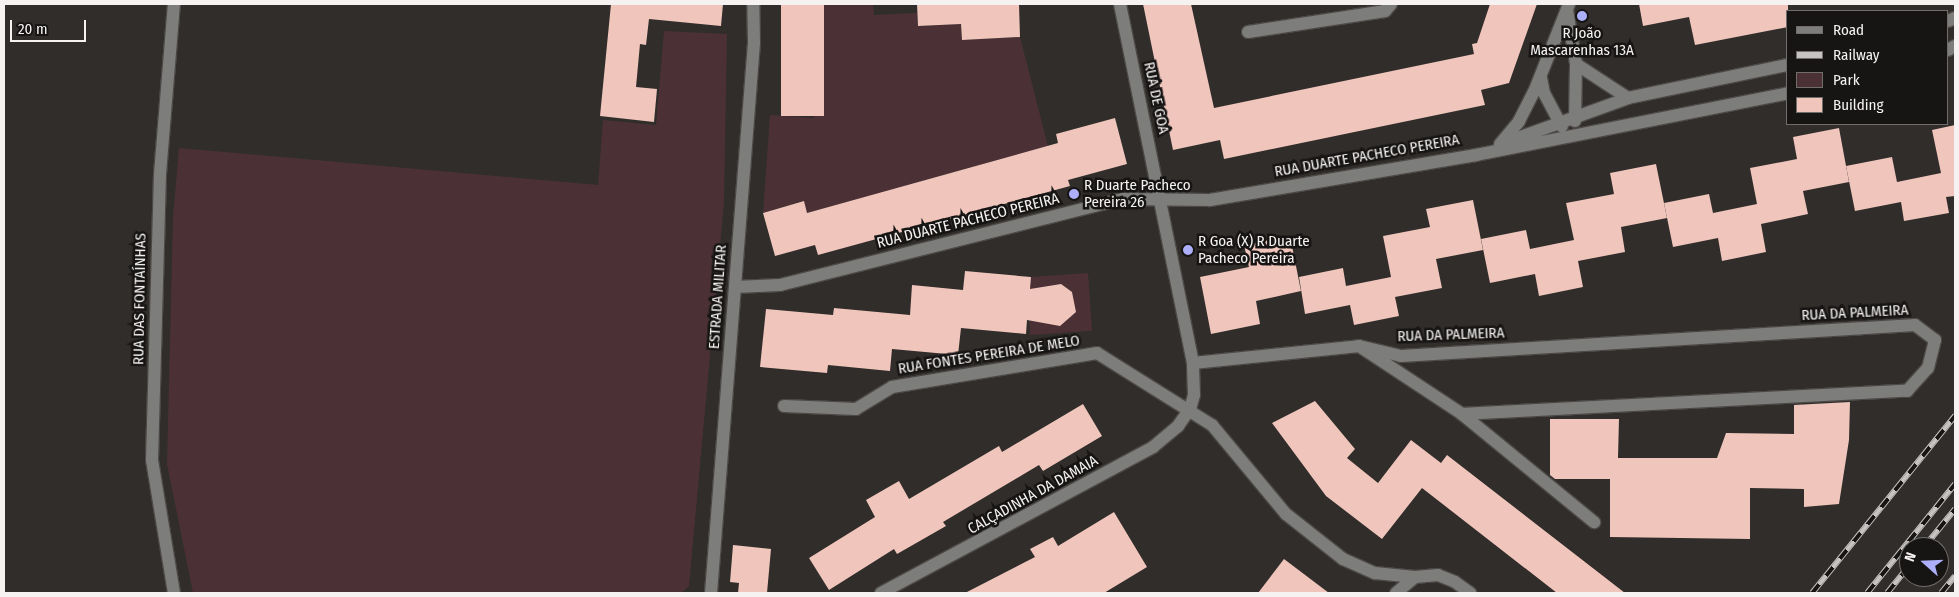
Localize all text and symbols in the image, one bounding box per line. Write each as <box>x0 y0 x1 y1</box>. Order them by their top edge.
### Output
scale bar <box>12 10 89 42</box>
marker: R João Mascarenhas 13A <box>1576 10 1588 22</box>
legend <box>1786 10 1949 125</box>
text: 20 m <box>18 20 48 38</box>
text: Road <box>1833 21 1864 39</box>
place label: R João Mascarenhas 13A <box>1530 24 1634 59</box>
text: Railway <box>1833 46 1880 64</box>
street label: RUA DE GOA <box>1140 60 1172 136</box>
text: Park <box>1833 71 1860 89</box>
text: Building <box>1833 96 1884 114</box>
street label: RUA DUARTE PACHECO PEREIRA <box>1273 131 1461 181</box>
place label: R Duarte Pacheco Pereira 26 <box>1084 176 1191 211</box>
marker: R Duarte Pacheco Pereira 26 <box>1068 188 1080 200</box>
street label: RUA DUARTE PACHECO PEREIRA <box>875 190 1061 252</box>
place label: R Goa (X) R Duarte Pacheco Pereira <box>1198 232 1310 267</box>
street label: RUA DAS FONTAÍNHAS <box>130 233 150 365</box>
street label: ESTRADA MILITAR <box>705 244 731 350</box>
marker: R Goa (X) R Duarte Pacheco Pereira <box>1182 244 1194 256</box>
street label: RUA DA PALMEIRA <box>1801 301 1909 325</box>
street label: RUA DA PALMEIRA <box>1397 324 1505 346</box>
street label: RUA FONTES PEREIRA DE MELO <box>897 332 1081 378</box>
street label: CALÇADINHA DA DAMAIA <box>965 452 1101 538</box>
north arrow <box>1899 537 1949 587</box>
text: N <box>1901 550 1920 564</box>

